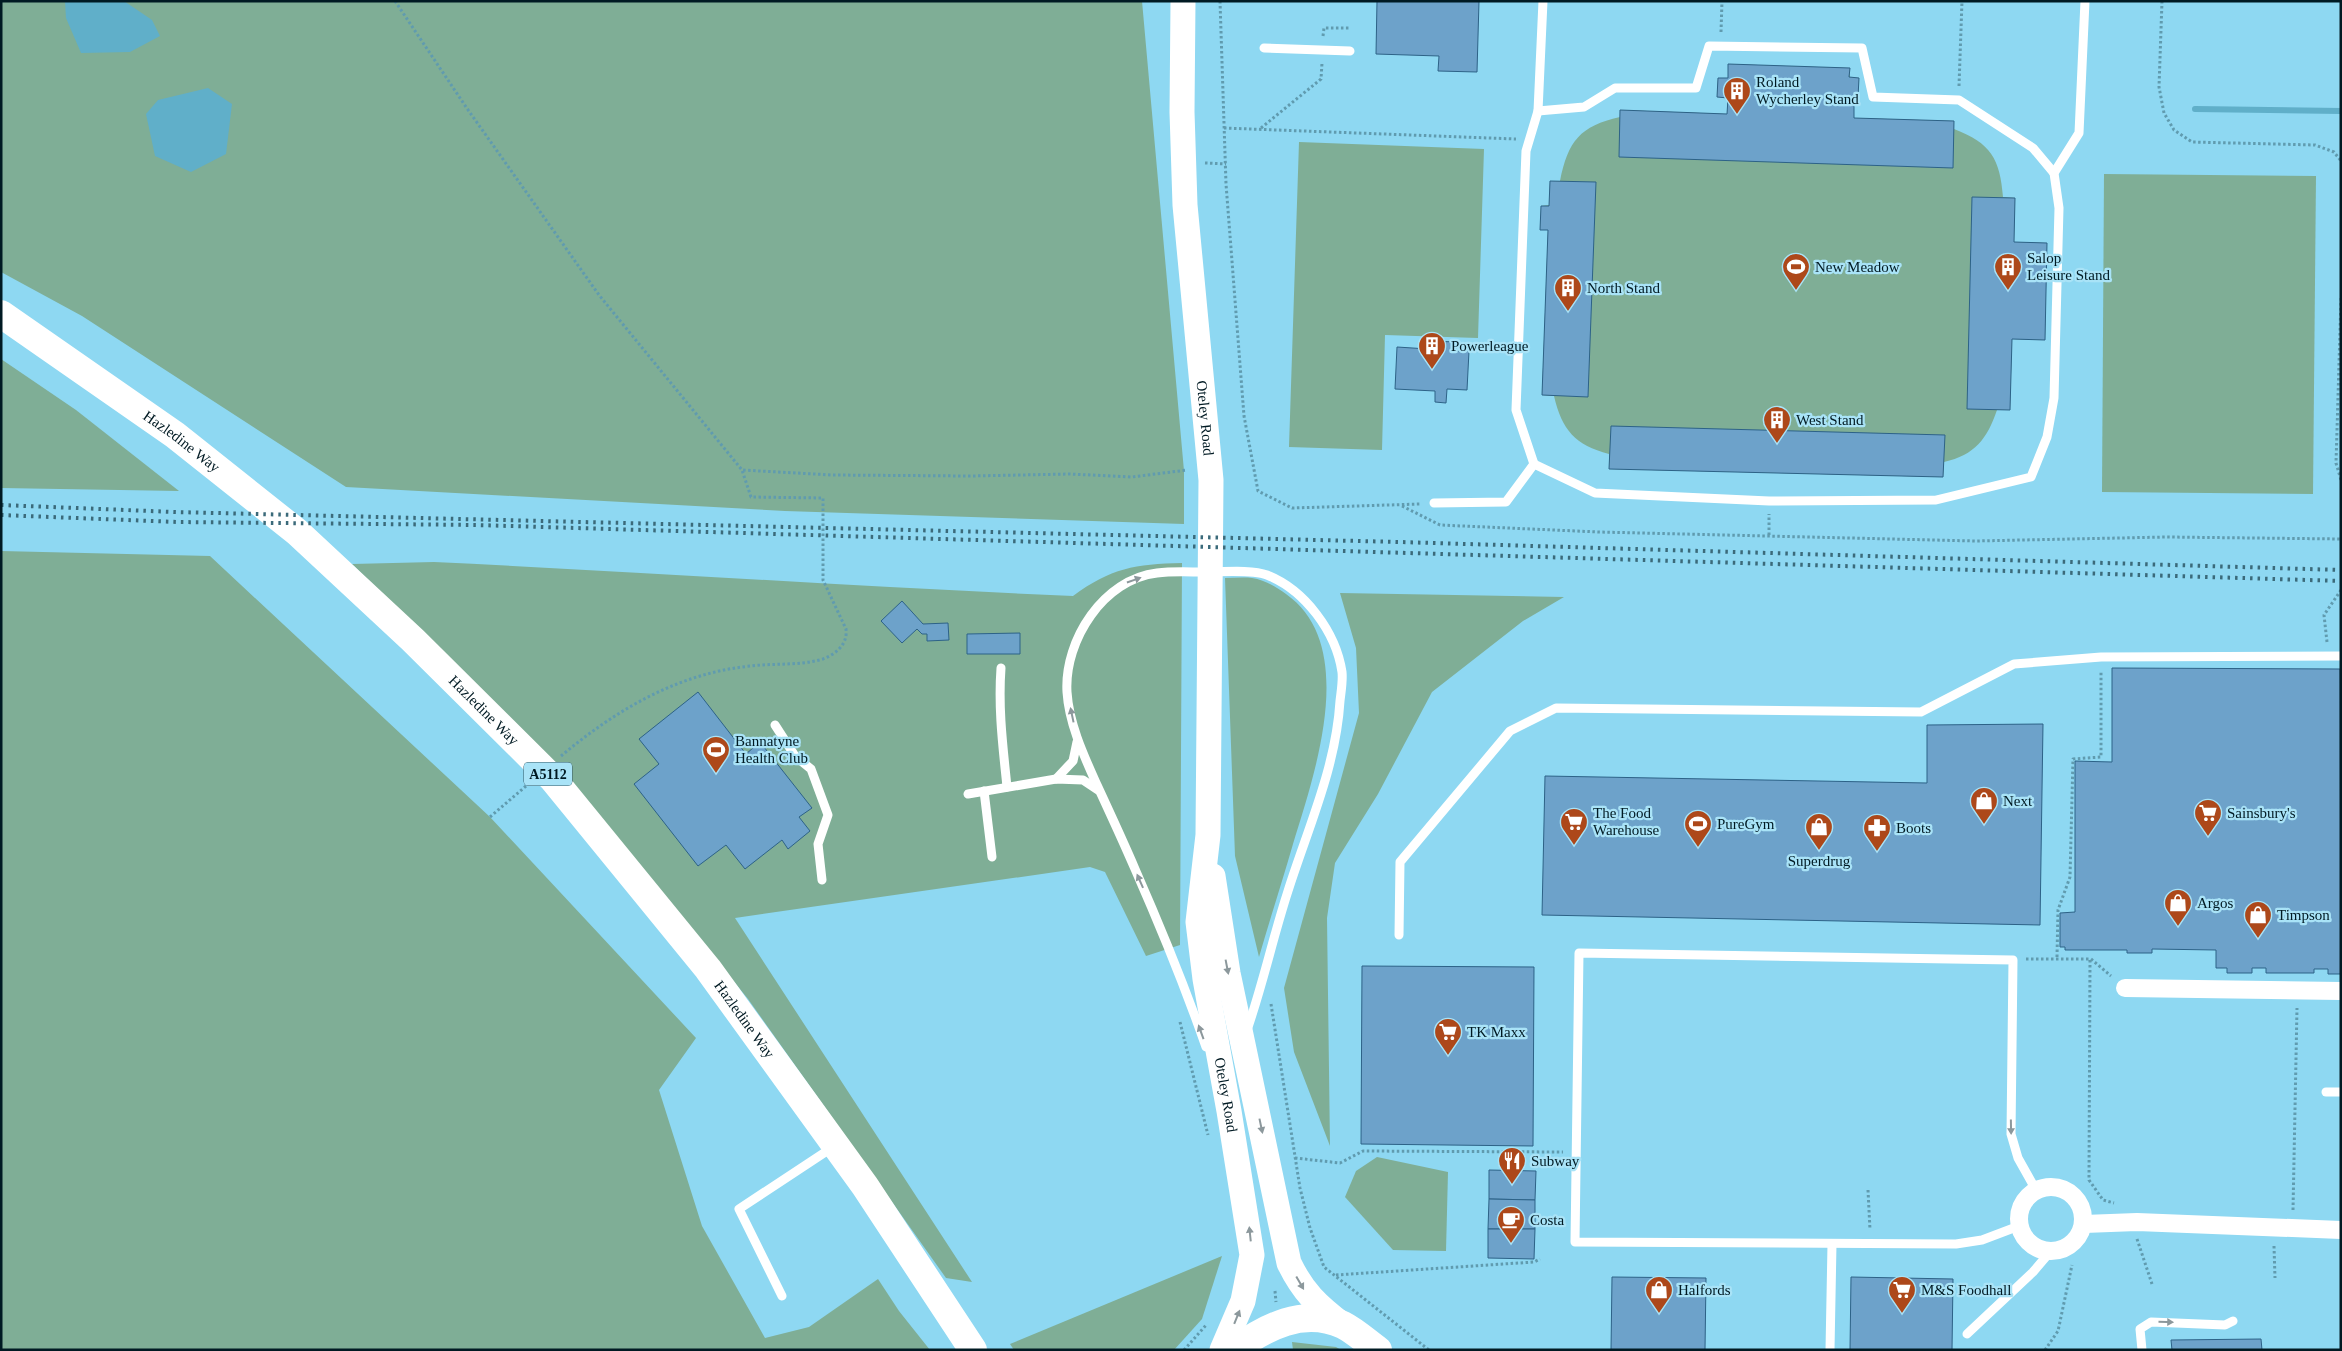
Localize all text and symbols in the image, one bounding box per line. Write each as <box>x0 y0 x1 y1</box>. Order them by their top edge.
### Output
place label: Roland Wycherley Stand <box>1756 74 1859 107</box>
building icon: Roland Wycherley Stand <box>1722 76 1752 115</box>
place label: Salop Leisure Stand <box>2027 250 2110 283</box>
sports icon: New Meadow <box>1781 252 1811 291</box>
building icon: Salop Leisure Stand <box>1993 252 2023 291</box>
place label: New Meadow <box>1815 259 1900 275</box>
building icon: North Stand <box>1553 273 1583 312</box>
place label: North Stand <box>1587 280 1660 296</box>
building icon: Powerleague <box>1417 331 1447 370</box>
place label: Powerleague <box>1451 338 1529 354</box>
street label: Oteley Road <box>1194 380 1217 457</box>
building icon: West Stand <box>1762 405 1792 444</box>
street label: Hazledine Way <box>140 407 223 476</box>
place label: West Stand <box>1796 412 1864 428</box>
one-way arrow <box>1127 576 1142 584</box>
street label: Hazledine Way <box>446 672 522 749</box>
one-way arrow <box>1068 708 1076 723</box>
place label: Bannatyne Health Club <box>735 733 808 766</box>
sports icon: Bannatyne Health Club <box>701 735 731 774</box>
road number: A5112 <box>524 762 572 786</box>
shop icon: Next <box>1969 786 1999 825</box>
place label: Next <box>2003 793 2033 809</box>
supermarket icon: Sainsbury's <box>2193 798 2223 837</box>
place label: The Food Warehouse <box>1593 805 1660 838</box>
place label: Sainsbury's <box>2227 805 2296 821</box>
supermarket icon: The Food Warehouse <box>1559 807 1589 846</box>
sports icon: PureGym <box>1683 809 1713 848</box>
shop icon: Superdrug <box>1804 812 1834 851</box>
pharmacy icon: Boots <box>1862 813 1892 852</box>
place label: PureGym <box>1717 816 1775 832</box>
place label: Boots <box>1896 820 1931 836</box>
place label: Superdrug <box>1788 853 1851 869</box>
one-way arrow <box>1136 874 1144 888</box>
shop icon: Argos <box>2163 888 2193 927</box>
place label: Argos <box>2197 895 2234 911</box>
shop icon: Timpson <box>2243 900 2273 939</box>
place label: Timpson <box>2277 907 2330 923</box>
one-way arrow <box>1223 960 1231 975</box>
street label: Hazledine Way <box>711 978 778 1062</box>
supermarket icon: TK Maxx <box>1433 1017 1463 1056</box>
one-way arrow <box>1197 1024 1205 1039</box>
place label: TK Maxx <box>1467 1024 1526 1040</box>
street label: Oteley Road <box>1211 1056 1240 1134</box>
one-way arrow <box>1257 1119 1265 1134</box>
one-way arrow <box>2007 1119 2015 1135</box>
restaurant icon: Subway <box>1497 1146 1527 1185</box>
place label: Subway <box>1531 1153 1580 1169</box>
cafe icon: Costa <box>1496 1205 1526 1244</box>
place label: Costa <box>1530 1212 1565 1228</box>
one-way arrow <box>1246 1226 1254 1242</box>
shop icon: Halfords <box>1644 1275 1674 1314</box>
supermarket icon: M&S Foodhall <box>1887 1275 1917 1314</box>
one-way arrow <box>1295 1277 1304 1290</box>
place label: Halfords <box>1678 1282 1731 1298</box>
place label: M&S Foodhall <box>1921 1282 2011 1298</box>
one-way arrow <box>1233 1309 1241 1324</box>
one-way arrow <box>2158 1319 2174 1327</box>

